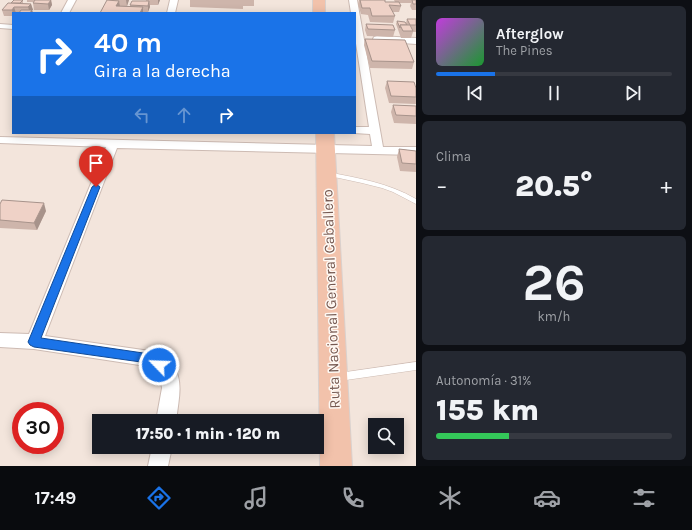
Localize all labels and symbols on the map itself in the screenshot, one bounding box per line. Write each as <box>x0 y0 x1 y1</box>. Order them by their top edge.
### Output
pin <box>79 146 113 187</box>
street label: Ruta Nacional General Caballero <box>318 189 344 409</box>
position arrow <box>138 344 180 386</box>
speed limit sign: 30 <box>12 402 64 454</box>

